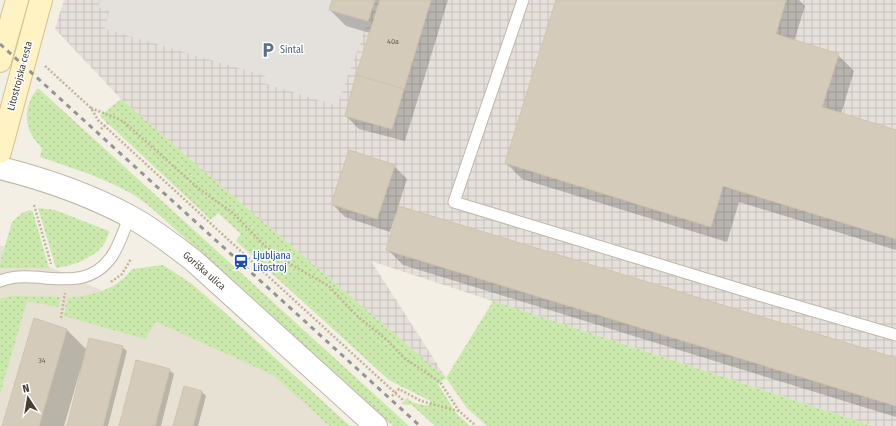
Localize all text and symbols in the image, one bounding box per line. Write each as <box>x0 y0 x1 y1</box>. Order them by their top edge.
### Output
house number: 40a <box>387 37 399 46</box>
street label: Litostrojska cesta <box>5 40 35 112</box>
parking icon: Sintal <box>259 41 277 59</box>
place label: Sintal <box>280 44 304 56</box>
street label: Goriška ulica <box>180 249 228 293</box>
place label: Ljubljana Litostroj <box>253 250 291 274</box>
station icon: Ljubljana Litostroj <box>232 253 250 271</box>
house number: 34 <box>38 356 46 365</box>
north arrow <box>8 378 48 418</box>
text: N <box>21 382 31 396</box>

